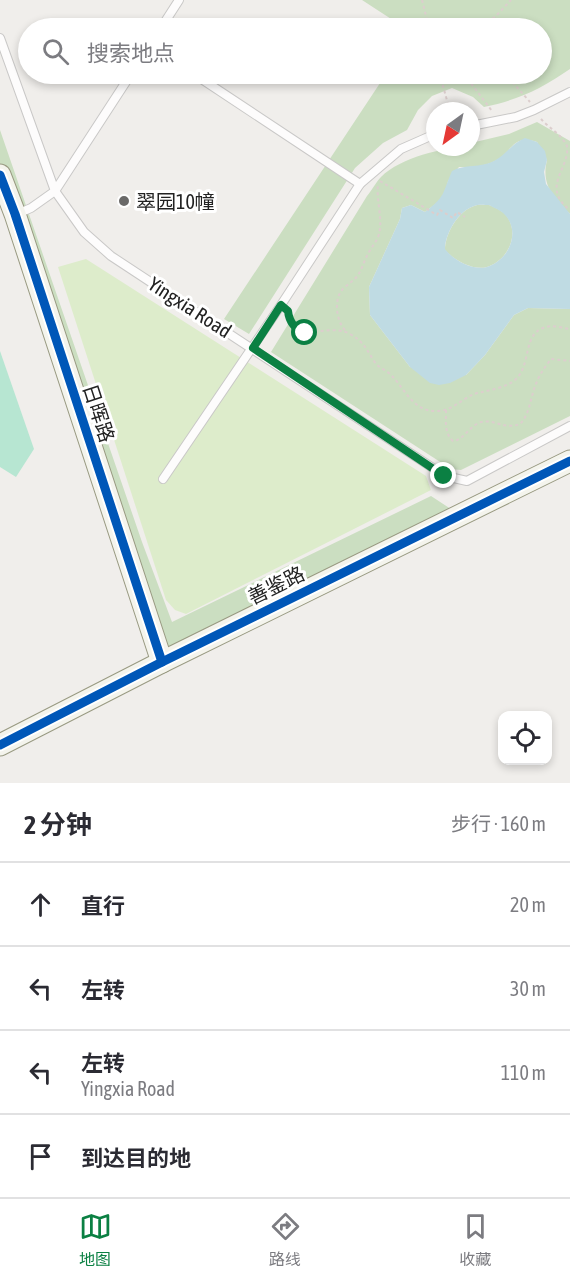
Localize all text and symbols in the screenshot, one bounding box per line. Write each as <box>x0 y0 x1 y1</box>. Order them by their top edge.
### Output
search box <box>18 18 552 84</box>
icon: search <box>39 35 72 68</box>
text: 搜索地点 <box>87 40 175 66</box>
north arrow <box>426 102 480 156</box>
place label: 翠园10幢 <box>136 190 215 213</box>
marker: 翠园10幢 <box>117 194 131 208</box>
street label: Yingxia Road <box>144 272 236 342</box>
route start <box>291 319 317 345</box>
street label: 日晖路 <box>79 381 119 445</box>
route end <box>430 462 456 488</box>
street label: 善鉴路 <box>244 562 308 608</box>
map controls <box>498 711 552 765</box>
button: locate <box>498 711 552 765</box>
text: 2 分钟 <box>24 810 92 840</box>
text: 步行 · 160 m <box>451 812 546 835</box>
icon: ahead <box>24 888 57 921</box>
text: 直行 <box>81 893 125 919</box>
text: 20 m <box>510 893 546 916</box>
icon: left <box>24 972 57 1005</box>
text: 左转 <box>81 977 125 1003</box>
text: 30 m <box>510 977 546 1000</box>
text: 左转 <box>81 1050 125 1076</box>
icon: left <box>24 1056 57 1089</box>
text: 110 m <box>501 1061 546 1084</box>
text: Yingxia Road <box>81 1077 175 1100</box>
icon: arrive <box>24 1140 57 1173</box>
text: 到达目的地 <box>81 1145 191 1171</box>
tab: 地图 <box>79 1210 112 1270</box>
tab: 路线 <box>269 1210 302 1270</box>
tab: 收藏 <box>459 1210 492 1270</box>

